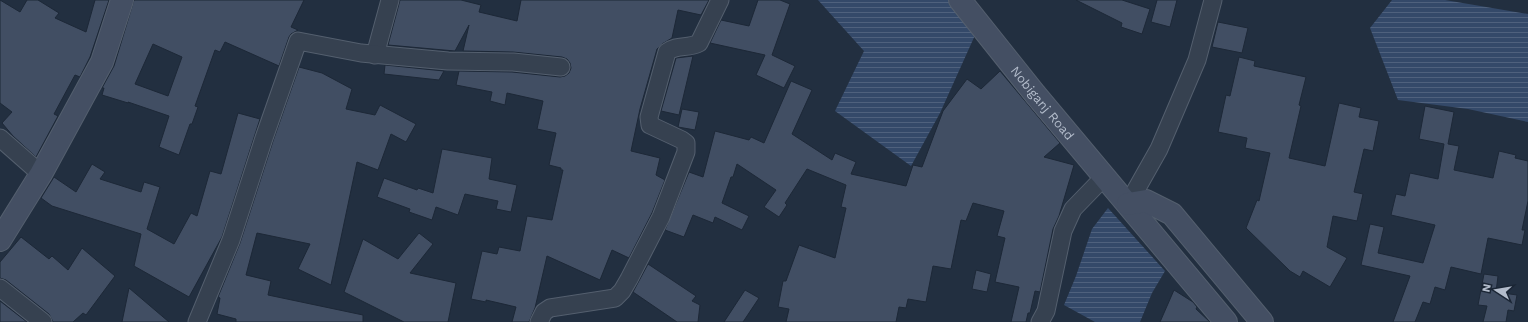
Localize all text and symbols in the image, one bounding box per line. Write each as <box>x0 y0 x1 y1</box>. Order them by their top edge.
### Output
street label: Nobiganj Road <box>1008 63 1077 143</box>
north arrow <box>1476 270 1516 310</box>
text: N <box>1480 283 1494 293</box>

